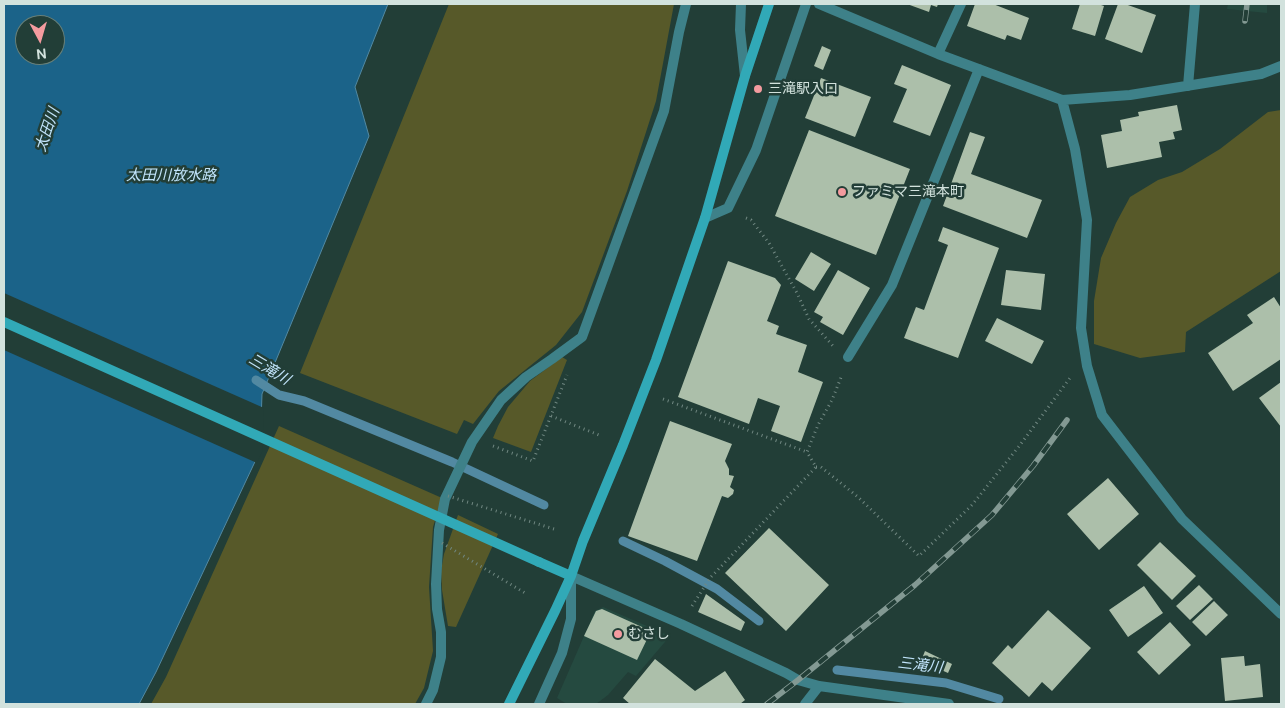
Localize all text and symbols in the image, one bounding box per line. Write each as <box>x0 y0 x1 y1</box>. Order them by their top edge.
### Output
north arrow <box>15 15 65 65</box>
text: N <box>35 44 47 63</box>
place label: 三滝駅入口 <box>768 81 838 97</box>
marker: 三滝駅入口 <box>752 83 764 95</box>
water label: 太田川 <box>32 106 64 154</box>
water label: 太田川放水路 <box>126 167 216 185</box>
place label: ファミマ三滝本町 <box>852 184 964 200</box>
marker: ファミマ三滝本町 <box>836 186 848 198</box>
water label: 三滝川 <box>245 351 293 389</box>
place label: むさし <box>628 626 670 642</box>
marker: むさし <box>612 628 624 640</box>
water label: 三滝川 <box>897 654 943 678</box>

